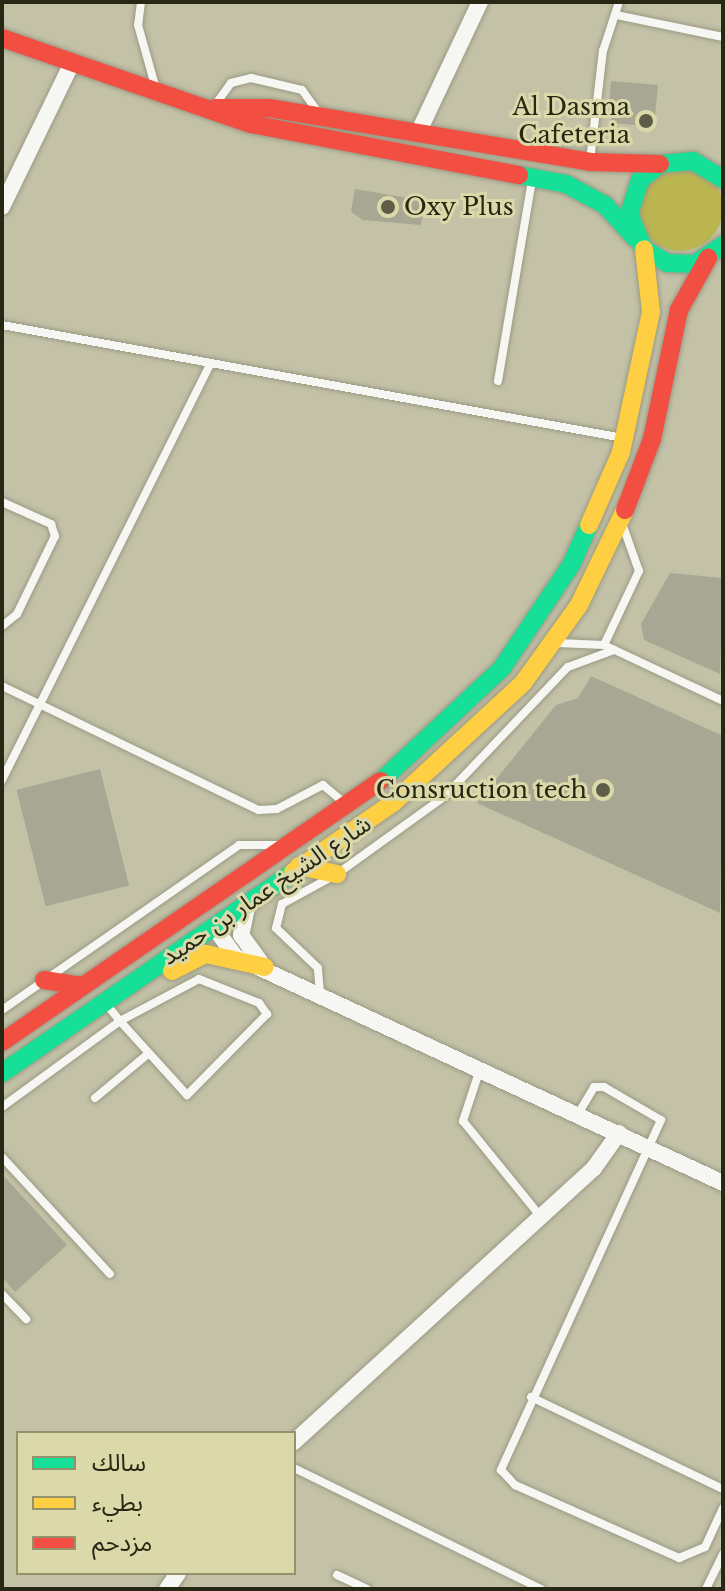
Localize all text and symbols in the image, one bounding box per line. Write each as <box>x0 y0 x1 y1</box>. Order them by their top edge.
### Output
place label: Al Dasma Cafeteria <box>512 93 630 149</box>
marker: Al Dasma Cafeteria <box>637 112 655 130</box>
place label: Oxy Plus <box>404 193 514 221</box>
marker: Oxy Plus <box>379 198 397 216</box>
place label: Consruction tech <box>376 776 587 804</box>
marker: Consruction tech <box>594 781 612 799</box>
street label: شارع الشيخ عمار بن حميد <box>156 809 376 971</box>
legend <box>16 1431 296 1575</box>
text: سالك <box>92 1448 146 1477</box>
text: بطيء <box>92 1488 143 1517</box>
text: مزدحم <box>92 1528 152 1557</box>

